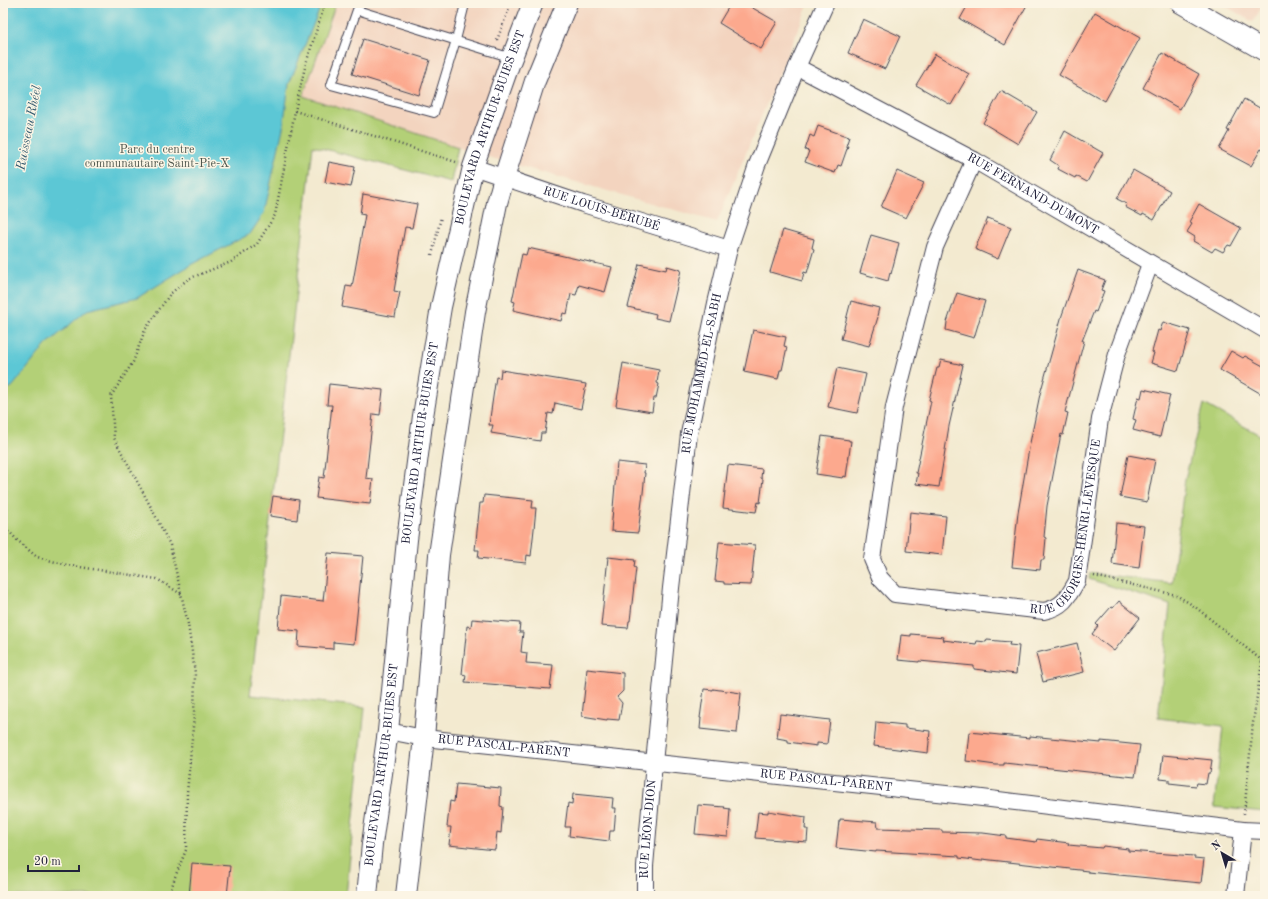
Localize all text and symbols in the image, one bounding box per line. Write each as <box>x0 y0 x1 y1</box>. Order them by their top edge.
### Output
street label: BOULEVARD ARTHUR-BUIES EST <box>454 29 528 226</box>
water label: Ruisseau Rhéel <box>14 84 44 172</box>
park label: Parc du centre communautaire Saint-Pie-X <box>85 144 229 170</box>
street label: RUE FERNAND-DUMONT <box>965 151 1100 237</box>
street label: RUE LOUIS-BÉRUBÉ <box>541 185 662 233</box>
street label: RUE MOHAMMED-EL-SABH <box>681 292 724 455</box>
street label: BOULEVARD ARTHUR-BUIES EST <box>401 341 441 545</box>
street label: RUE GEORGES-HENRI-LÉVESQUE <box>1029 439 1103 617</box>
street label: BOULEVARD ARTHUR-BUIES EST <box>364 663 401 867</box>
street label: RUE PASCAL-PARENT <box>437 733 571 760</box>
street label: RUE PASCAL-PARENT <box>759 768 893 794</box>
street label: RUE LÉON-DION <box>638 779 659 879</box>
north arrow <box>1202 833 1242 873</box>
text: N <box>1210 839 1224 853</box>
scale bar <box>28 847 79 873</box>
text: 20 m <box>34 856 61 868</box>

